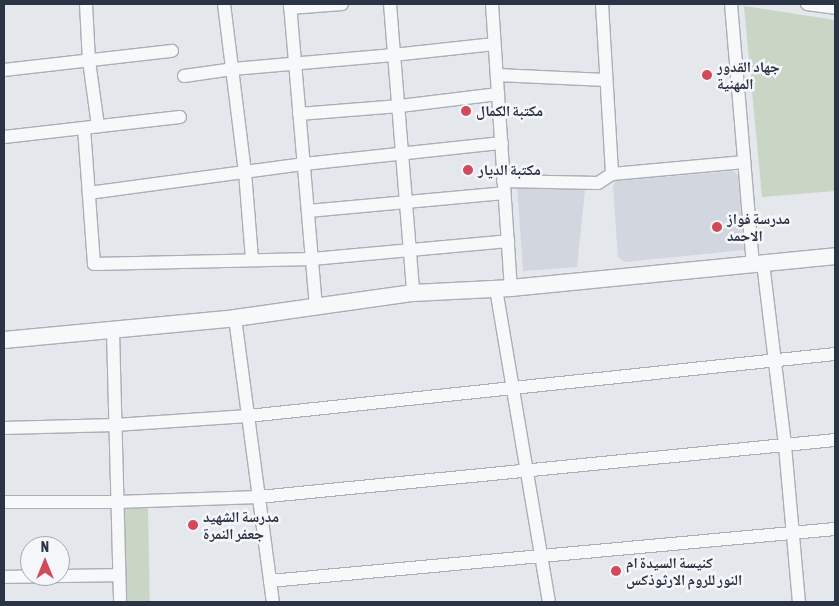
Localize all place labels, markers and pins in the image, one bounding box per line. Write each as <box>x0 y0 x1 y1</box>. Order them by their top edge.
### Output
place label: جهاد القدور المهنية <box>717 57 780 92</box>
marker: جهاد القدور المهنية <box>701 69 713 81</box>
place label: مكتبة الكمال <box>476 102 543 120</box>
marker: مكتبة الكمال <box>460 105 472 117</box>
place label: مكتبة الديار <box>478 161 541 179</box>
marker: مكتبة الديار <box>462 164 474 176</box>
place label: مدرسة فواز الاحمد <box>727 209 790 244</box>
marker: مدرسة فواز الاحمد <box>711 221 723 233</box>
place label: مدرسة الشهيد جعفر النمرة <box>203 507 279 542</box>
marker: مدرسة الشهيد جعفر النمرة <box>187 519 199 531</box>
place label: كنيسة السيدة ام النور للروم الارثوذكس <box>626 553 742 588</box>
marker: كنيسة السيدة ام النور للروم الارثوذكس <box>610 565 622 577</box>

